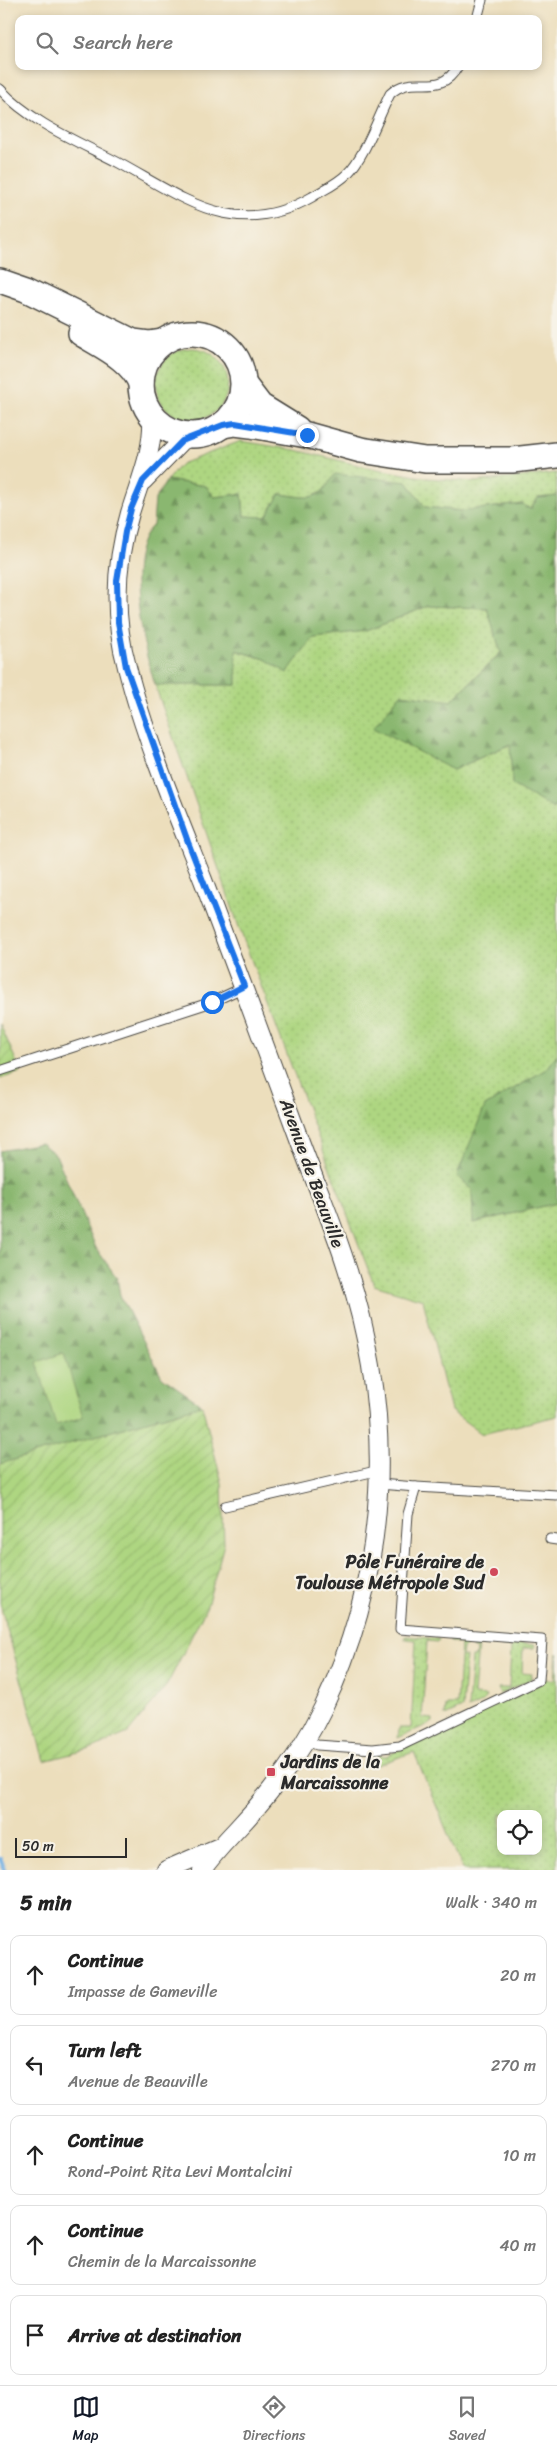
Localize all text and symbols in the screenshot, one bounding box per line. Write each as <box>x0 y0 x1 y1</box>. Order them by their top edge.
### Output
search box <box>15 15 542 70</box>
text: Search here <box>73 26 173 59</box>
icon: search <box>33 29 61 57</box>
route end <box>296 424 319 447</box>
route start <box>201 991 224 1014</box>
street label: Avenue de Beauville <box>270 1093 354 1253</box>
place label: Pôle Funéraire de Toulouse Métropole Sud <box>295 1546 486 1599</box>
marker: Pôle Funéraire de Toulouse Métropole Sud <box>488 1566 500 1578</box>
place label: Jardins de la Marcaissonne <box>280 1746 389 1799</box>
marker: Jardins de la Marcaissonne <box>265 1766 277 1778</box>
map controls <box>497 1810 542 1855</box>
button: locate <box>497 1810 542 1855</box>
text: 50 m <box>22 1834 54 1859</box>
scale bar <box>15 1835 128 1858</box>
text: 5 min <box>20 1884 72 1922</box>
text: Walk · 340 m <box>446 1888 537 1917</box>
text: Continue <box>68 1944 144 1977</box>
icon: ahead <box>21 1961 49 1989</box>
text: 20 m <box>500 1961 536 1990</box>
text: Impasse de Gameville <box>68 1977 217 2006</box>
text: Turn left <box>68 2034 141 2067</box>
icon: left <box>21 2051 49 2079</box>
text: 270 m <box>491 2051 536 2080</box>
text: Avenue de Beauville <box>68 2067 208 2096</box>
text: Continue <box>68 2124 144 2157</box>
icon: ahead <box>21 2141 49 2169</box>
text: 10 m <box>503 2141 536 2170</box>
text: Rond-Point Rita Levi Montalcini <box>68 2157 292 2186</box>
text: Continue <box>68 2214 144 2247</box>
icon: ahead <box>21 2231 49 2259</box>
text: 40 m <box>499 2231 536 2260</box>
text: Chemin de la Marcaissonne <box>68 2247 256 2276</box>
text: Arrive at destination <box>68 2319 241 2352</box>
icon: arrive <box>21 2321 49 2349</box>
tab: Map <box>72 2393 100 2448</box>
tab: Directions <box>243 2393 305 2448</box>
tab: Saved <box>449 2393 485 2448</box>

